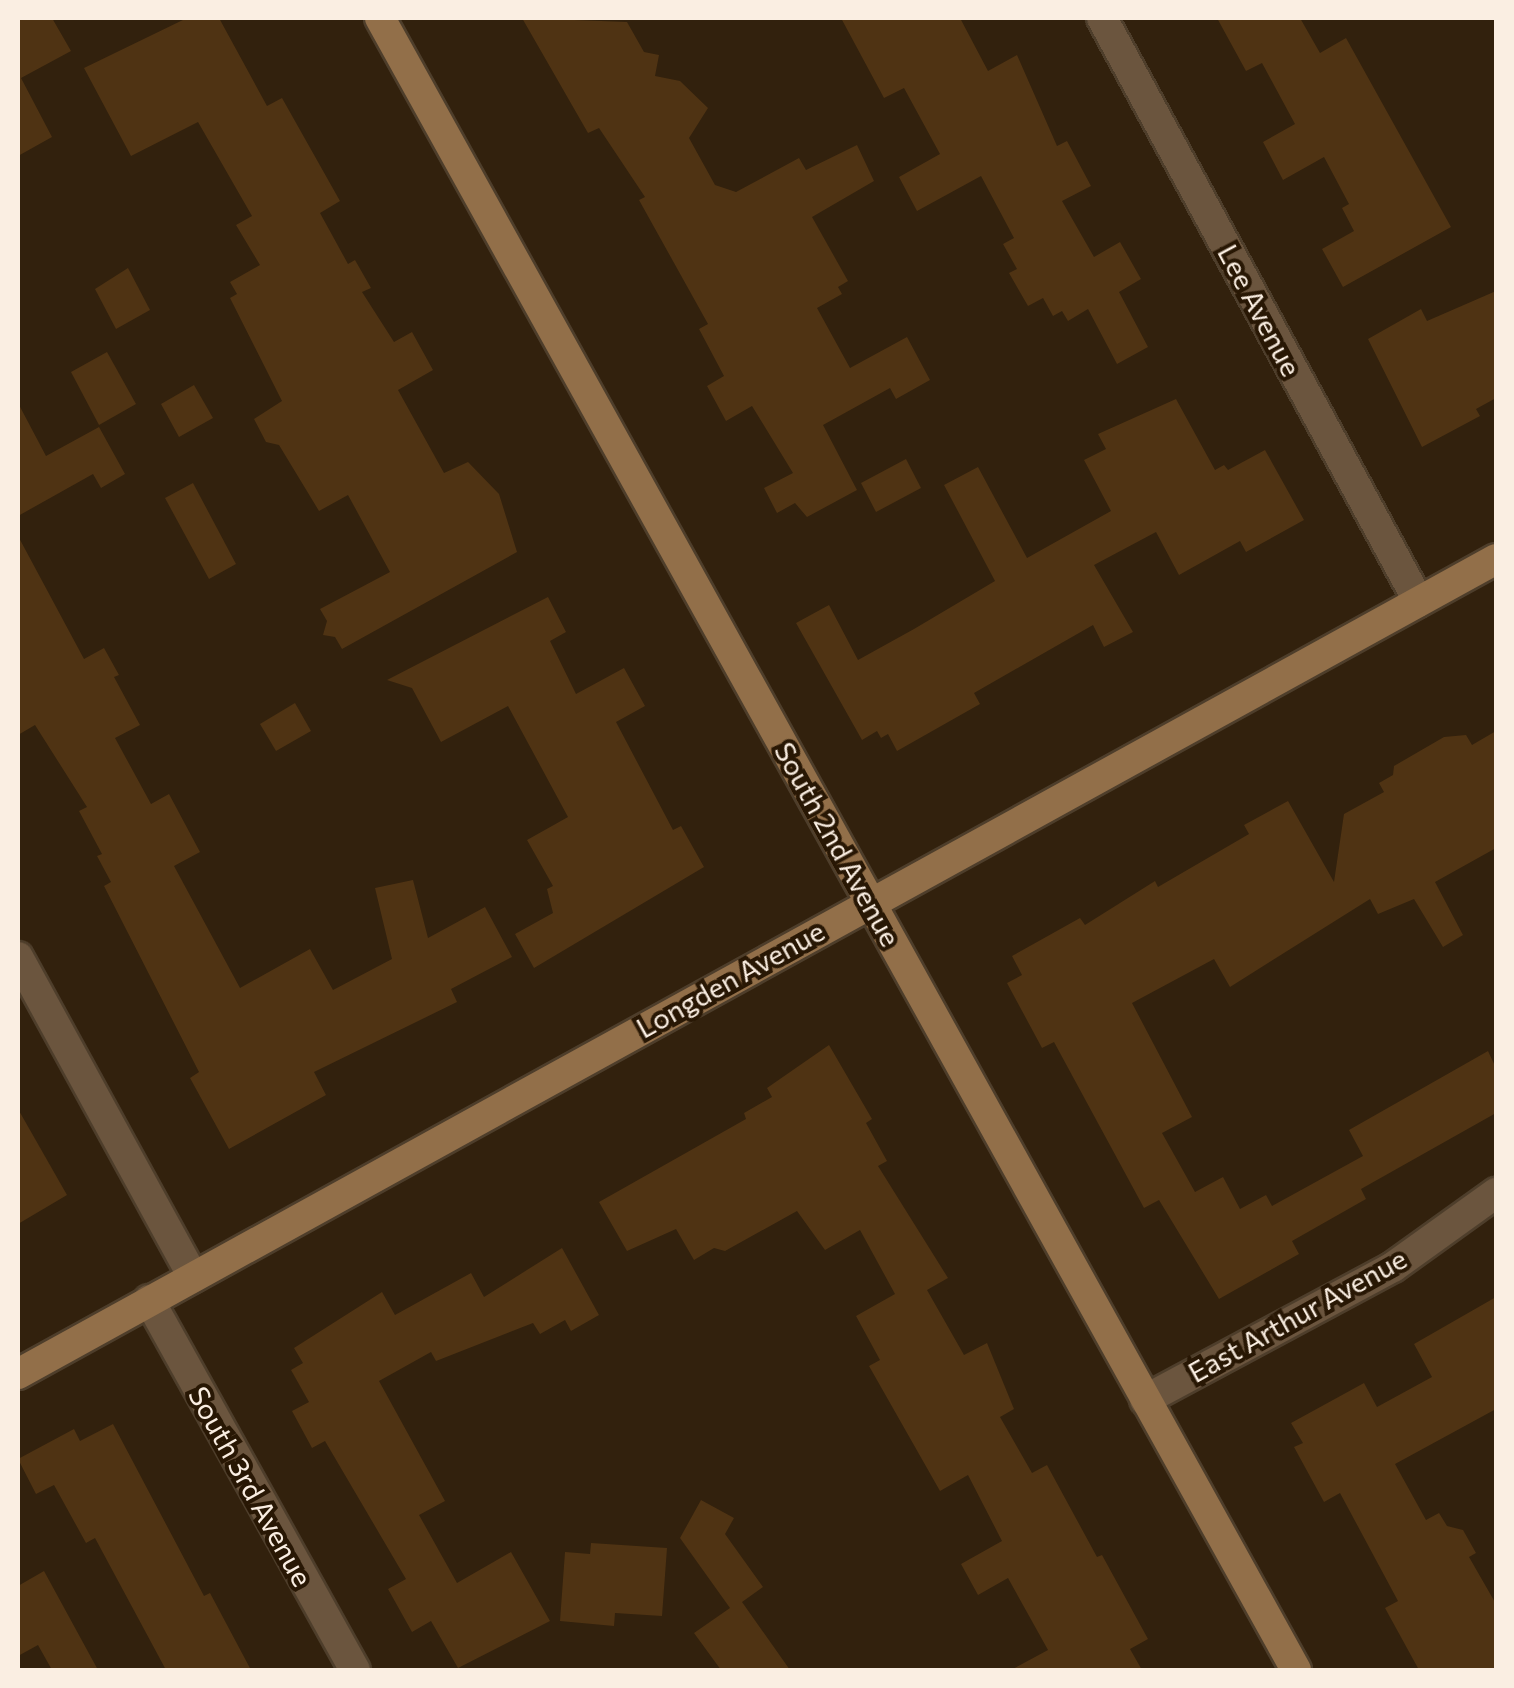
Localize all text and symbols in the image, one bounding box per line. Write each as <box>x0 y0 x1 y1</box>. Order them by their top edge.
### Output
street label: Lee Avenue <box>1211 238 1309 382</box>
street label: South 2nd Avenue <box>768 736 908 952</box>
street label: Longden Avenue <box>630 914 830 1044</box>
street label: East Arthur Avenue <box>1182 1241 1412 1389</box>
street label: South 3rd Avenue <box>182 1380 320 1592</box>

